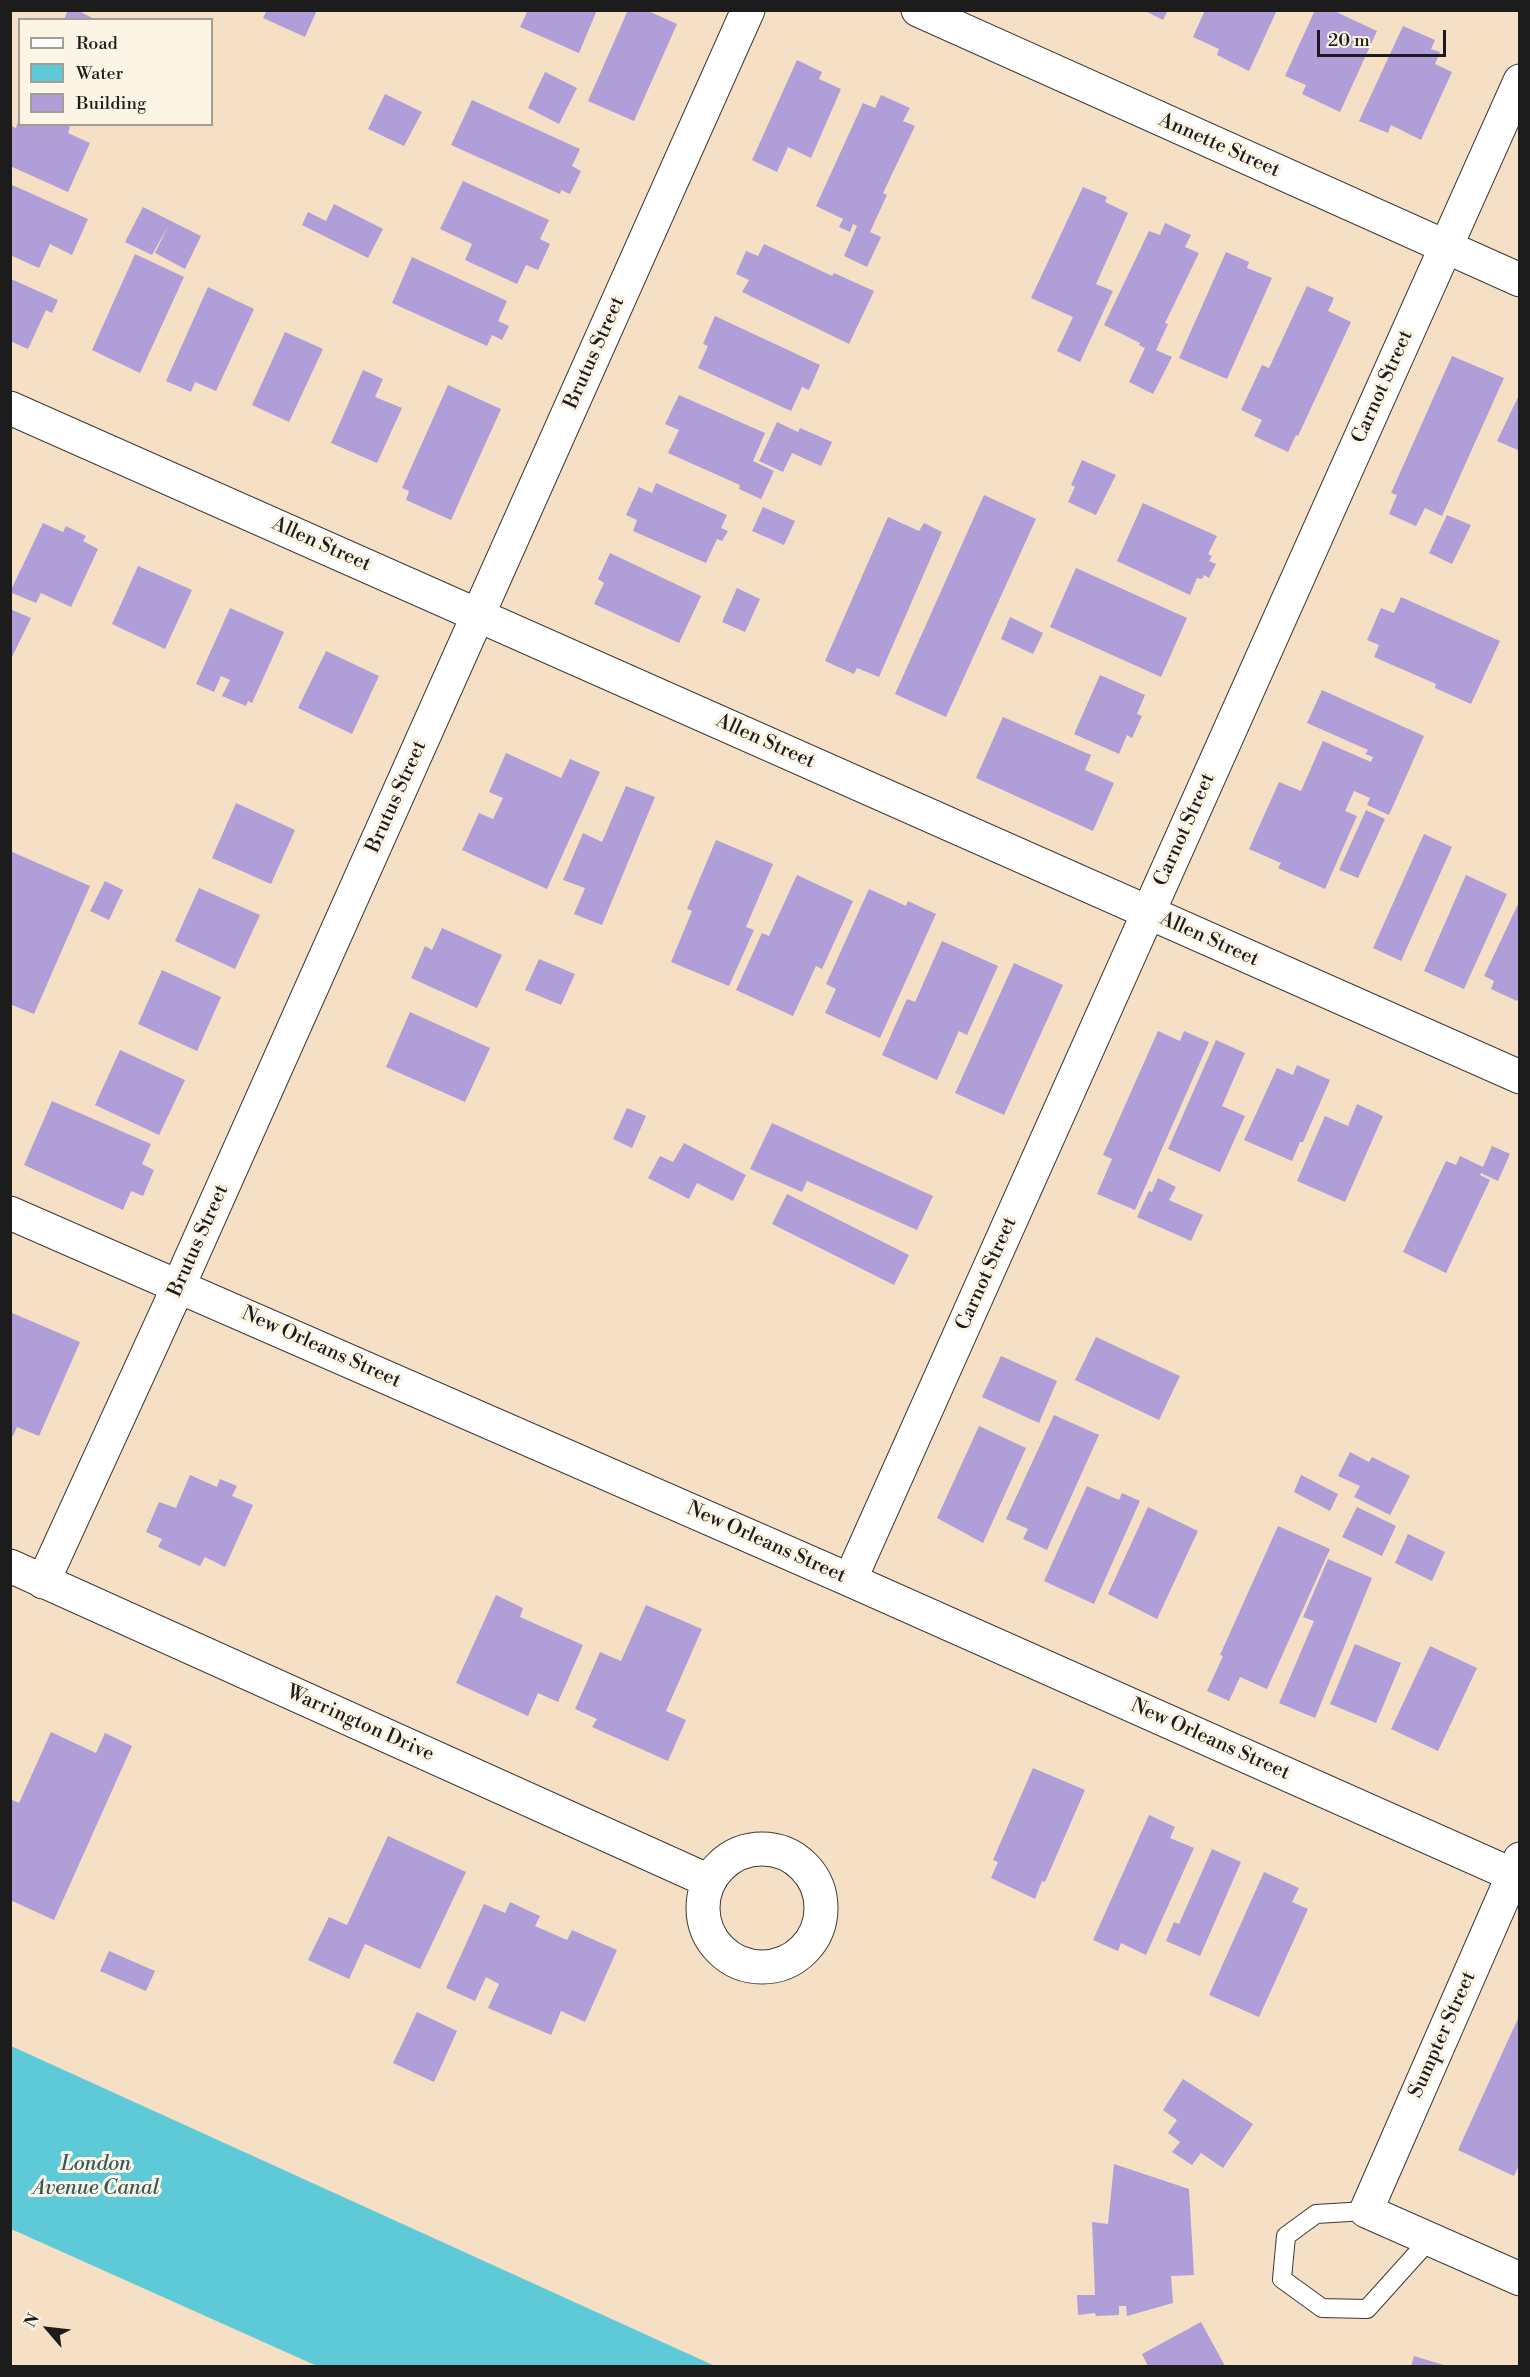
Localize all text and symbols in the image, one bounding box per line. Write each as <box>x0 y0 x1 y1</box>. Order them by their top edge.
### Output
legend <box>18 18 213 126</box>
scale bar <box>1320 18 1449 56</box>
text: 20 m <box>1328 29 1370 52</box>
text: Road <box>76 32 118 55</box>
text: Water <box>76 62 123 85</box>
text: Building <box>76 92 146 115</box>
street label: Annette Street <box>1155 109 1283 183</box>
street label: Brutus Street <box>560 293 630 413</box>
street label: Carnot Street <box>1347 327 1419 447</box>
street label: Allen Street <box>268 512 374 578</box>
street label: Allen Street <box>712 709 818 775</box>
street label: Brutus Street <box>362 737 432 857</box>
street label: Carnot Street <box>1149 770 1221 890</box>
street label: Allen Street <box>1156 907 1262 973</box>
street label: Brutus Street <box>164 1181 234 1301</box>
street label: Carnot Street <box>951 1214 1023 1334</box>
street label: New Orleans Street <box>238 1302 404 1394</box>
street label: New Orleans Street <box>683 1497 849 1589</box>
street label: Warrington Drive <box>283 1681 437 1767</box>
street label: New Orleans Street <box>1127 1694 1293 1786</box>
street label: Sumpter Street <box>1404 1968 1482 2102</box>
water label: London Avenue Canal <box>33 2152 159 2202</box>
north arrow <box>18 2299 78 2359</box>
text: N <box>20 2310 44 2331</box>

